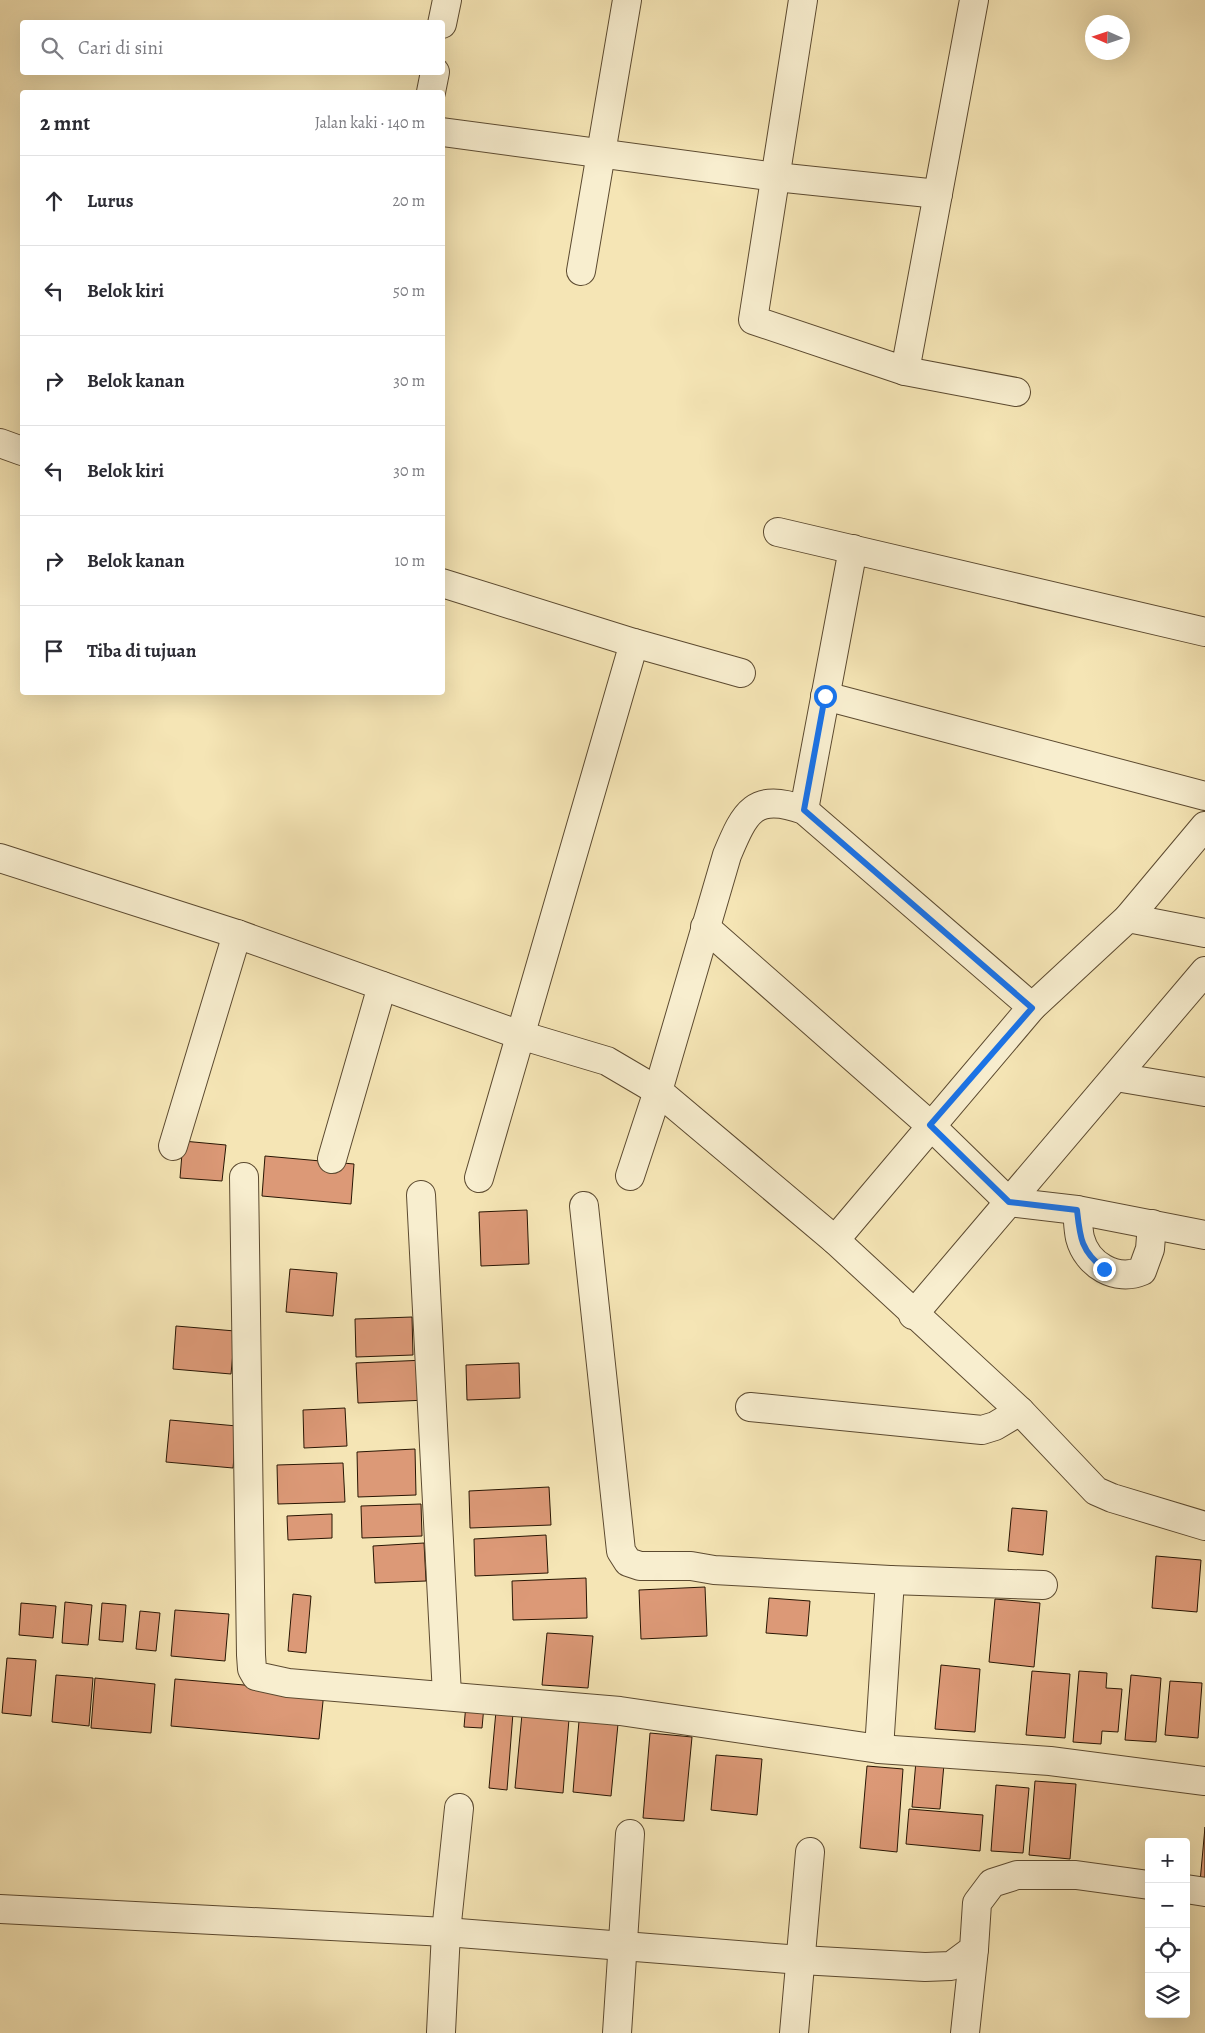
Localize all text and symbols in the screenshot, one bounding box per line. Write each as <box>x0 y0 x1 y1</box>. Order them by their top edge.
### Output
north arrow <box>1085 15 1130 60</box>
search box <box>20 20 445 75</box>
icon: search <box>38 34 66 62</box>
text: Cari di sini <box>78 35 163 61</box>
text: 2 mnt <box>40 109 90 137</box>
text: Jalan kaki · 140 m <box>315 112 425 134</box>
icon: ahead <box>40 187 68 215</box>
text: Lurus <box>87 188 133 214</box>
text: 20 m <box>392 190 425 212</box>
icon: left <box>40 277 68 305</box>
text: Belok kiri <box>87 278 164 304</box>
text: 50 m <box>393 280 425 302</box>
icon: right <box>40 367 68 395</box>
text: Belok kanan <box>87 368 185 394</box>
text: 30 m <box>393 370 425 392</box>
icon: left <box>40 457 68 485</box>
text: Belok kiri <box>87 458 164 484</box>
text: 30 m <box>393 460 425 482</box>
icon: right <box>40 547 68 575</box>
text: Belok kanan <box>87 548 185 574</box>
text: 10 m <box>395 550 425 572</box>
icon: arrive <box>40 637 68 665</box>
text: Tiba di tujuan <box>87 638 196 664</box>
route start <box>814 685 837 708</box>
route end <box>1093 1258 1116 1281</box>
map controls <box>1145 1838 1190 2018</box>
button: + <box>1145 1838 1190 1883</box>
button: − <box>1145 1883 1190 1928</box>
button: locate <box>1145 1928 1190 1973</box>
button: layers <box>1145 1973 1190 2018</box>

